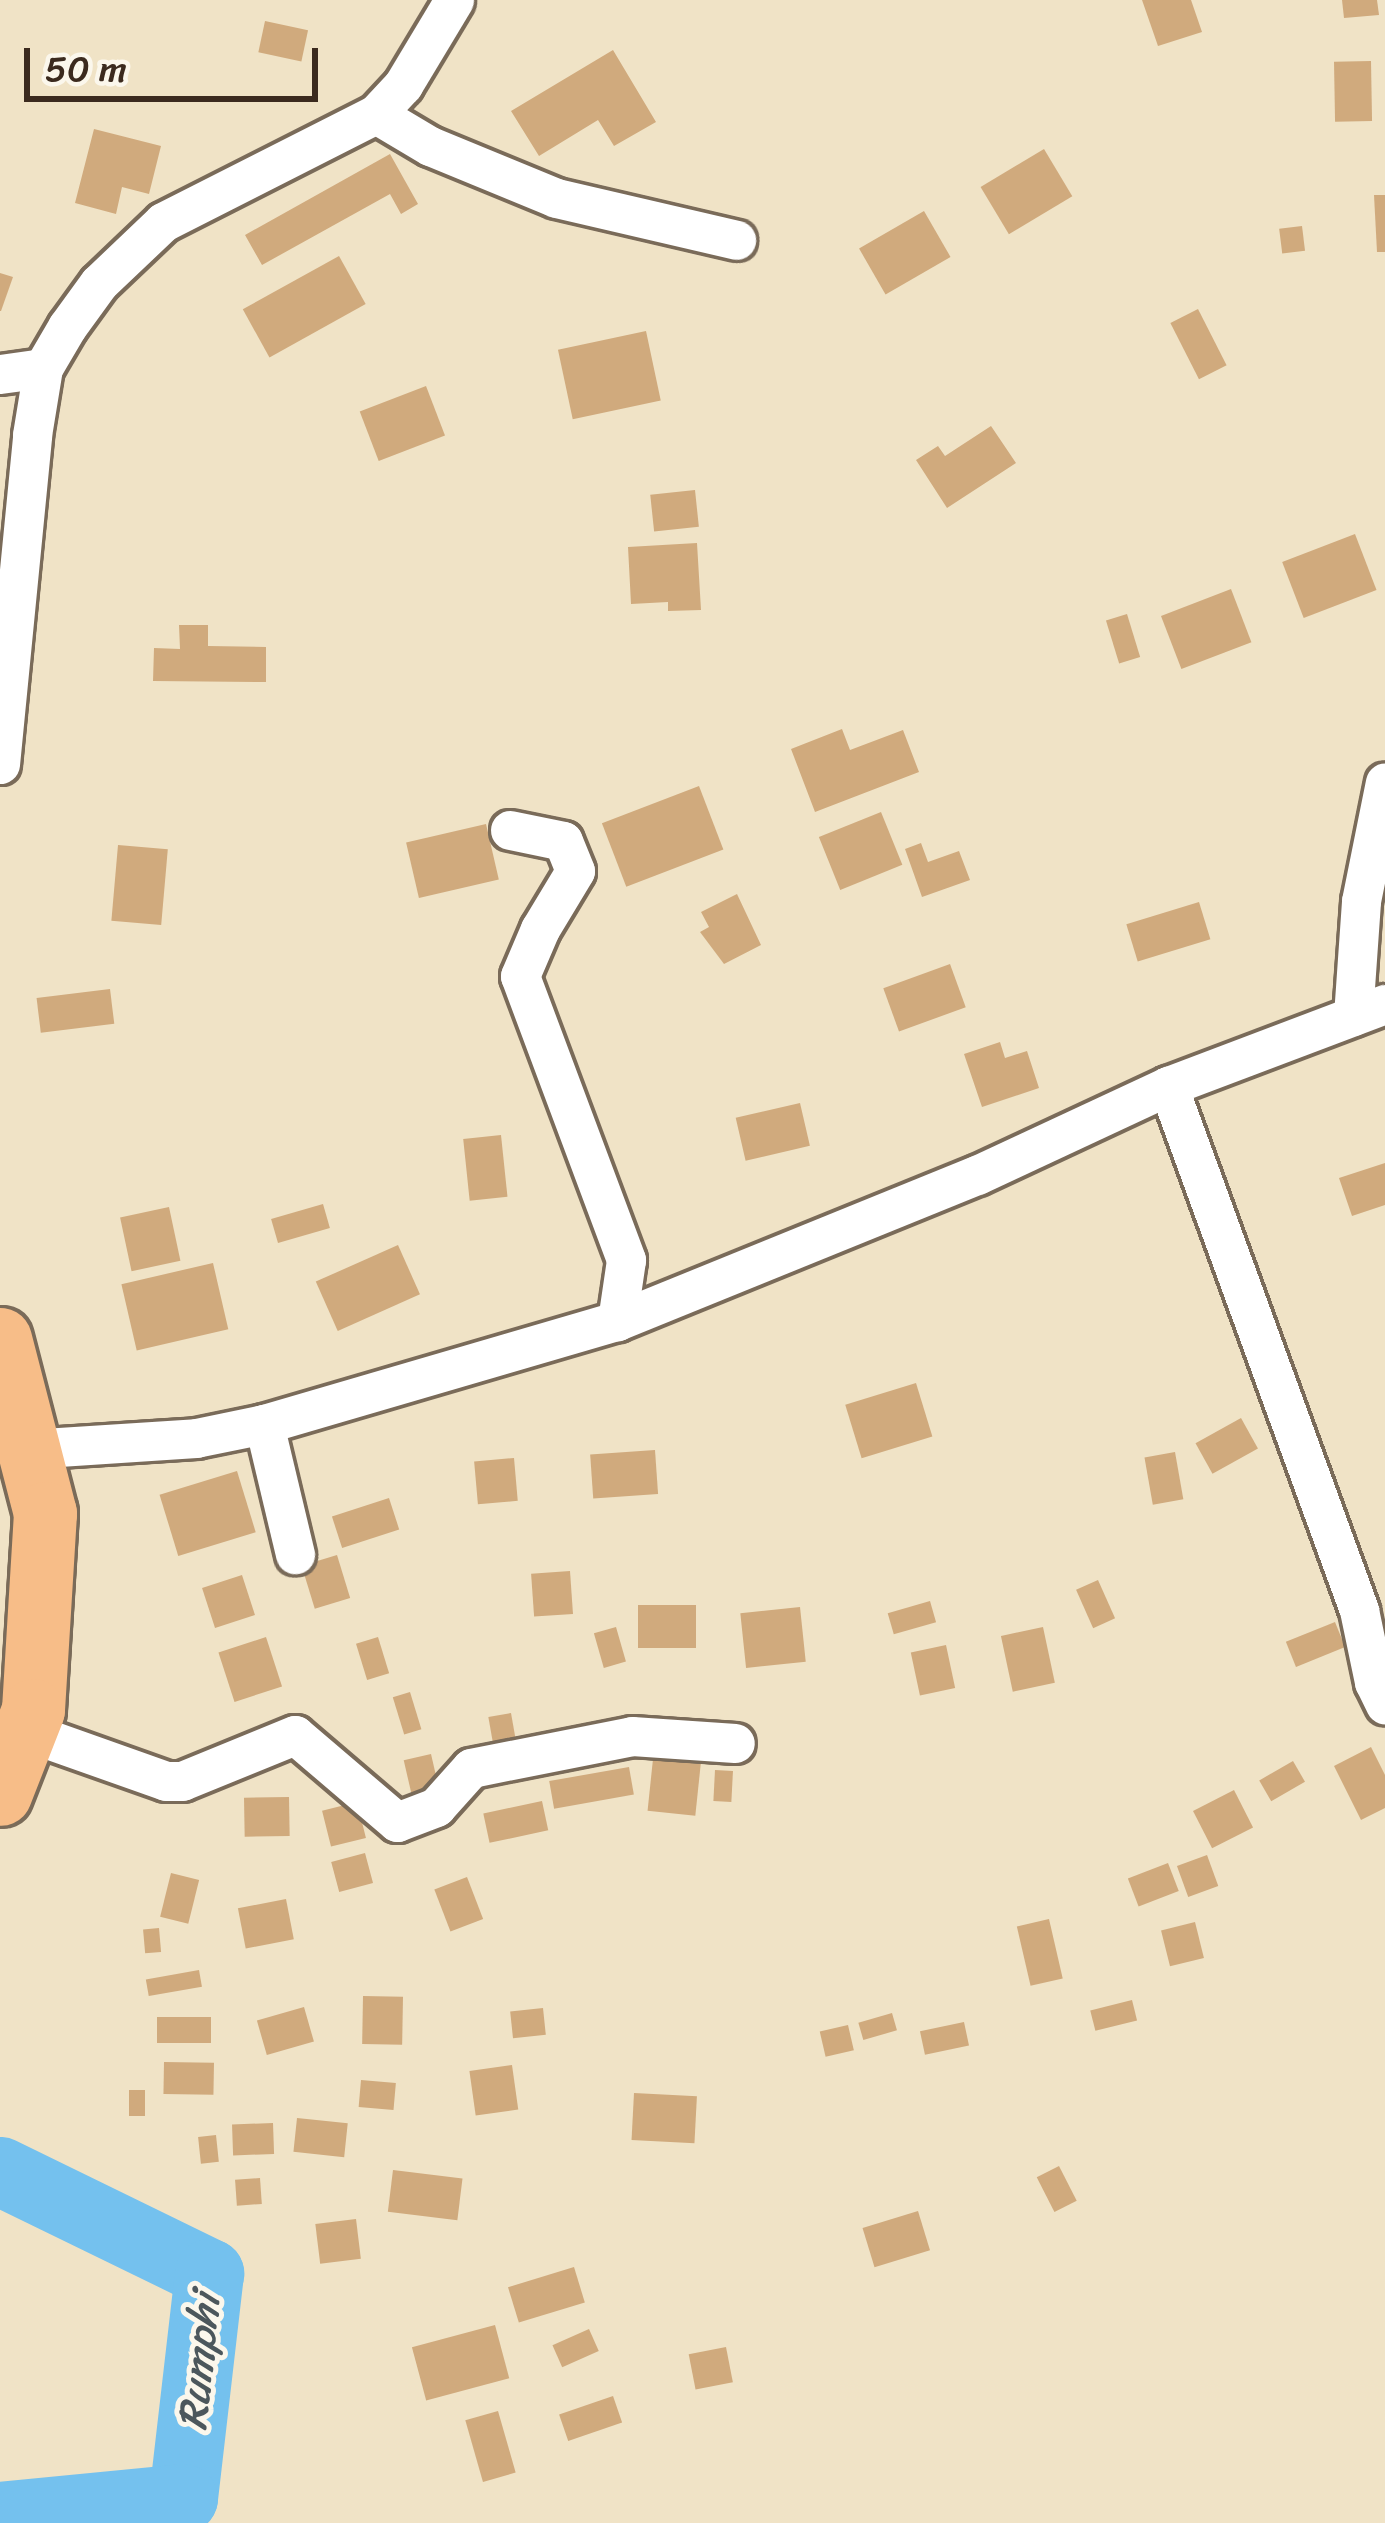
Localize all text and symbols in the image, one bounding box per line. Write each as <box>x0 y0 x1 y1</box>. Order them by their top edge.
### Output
scale bar <box>30 24 324 98</box>
text: 50 m <box>45 37 127 101</box>
water label: Rumphi <box>167 2292 231 2432</box>

